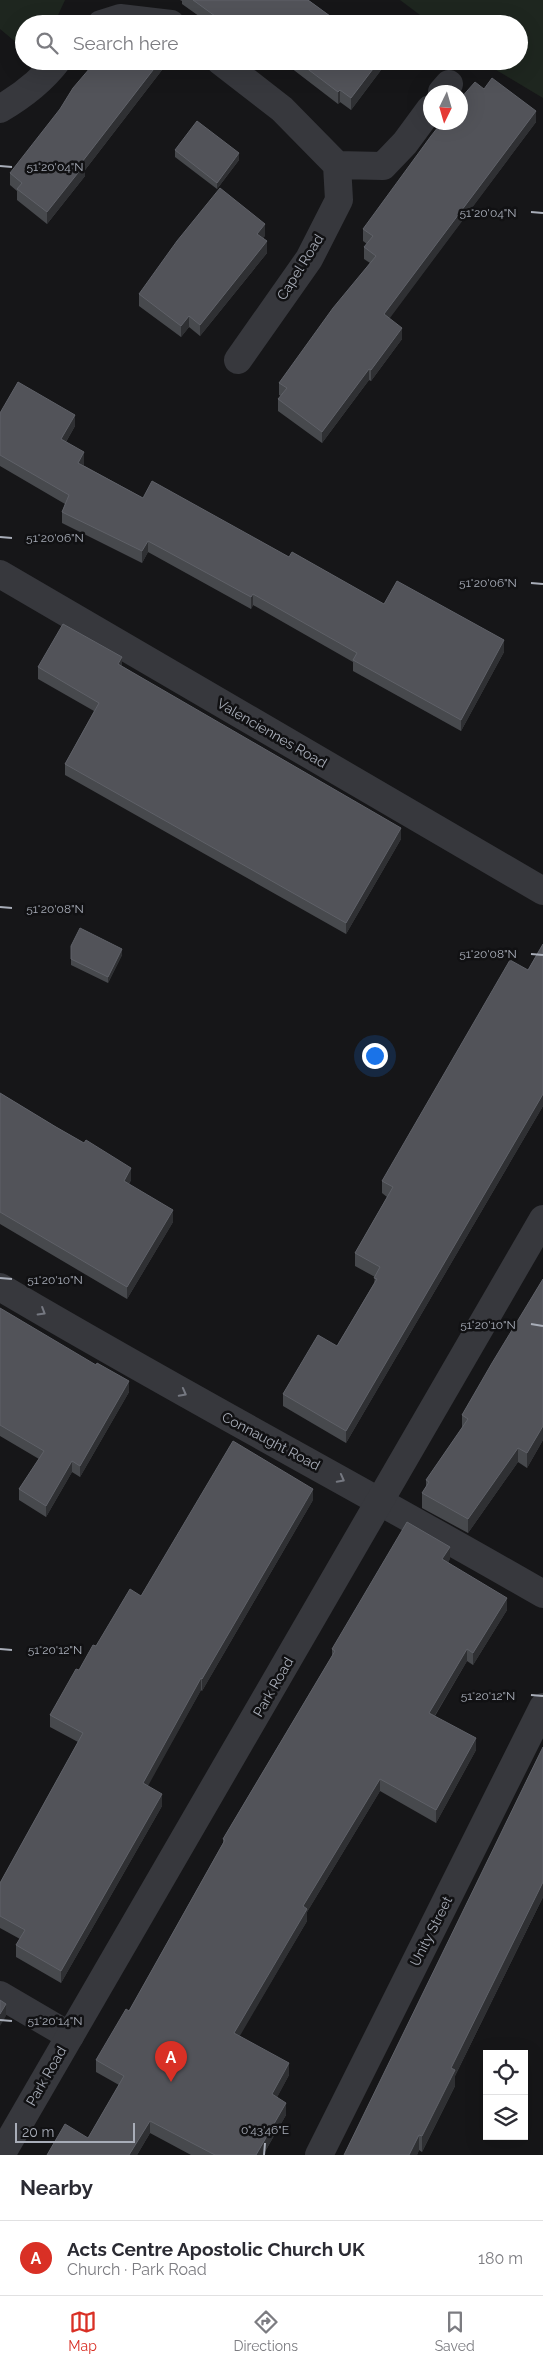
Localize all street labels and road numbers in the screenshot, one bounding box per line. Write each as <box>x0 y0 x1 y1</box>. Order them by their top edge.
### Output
street label: Capel Road <box>273 231 327 303</box>
street label: Valenciennes Road <box>214 695 330 771</box>
street label: Connaught Road <box>219 1408 323 1474</box>
street label: Park Road <box>250 1655 296 1719</box>
street label: Unity Street <box>407 1893 456 1968</box>
street label: Park Road <box>23 2044 69 2108</box>

